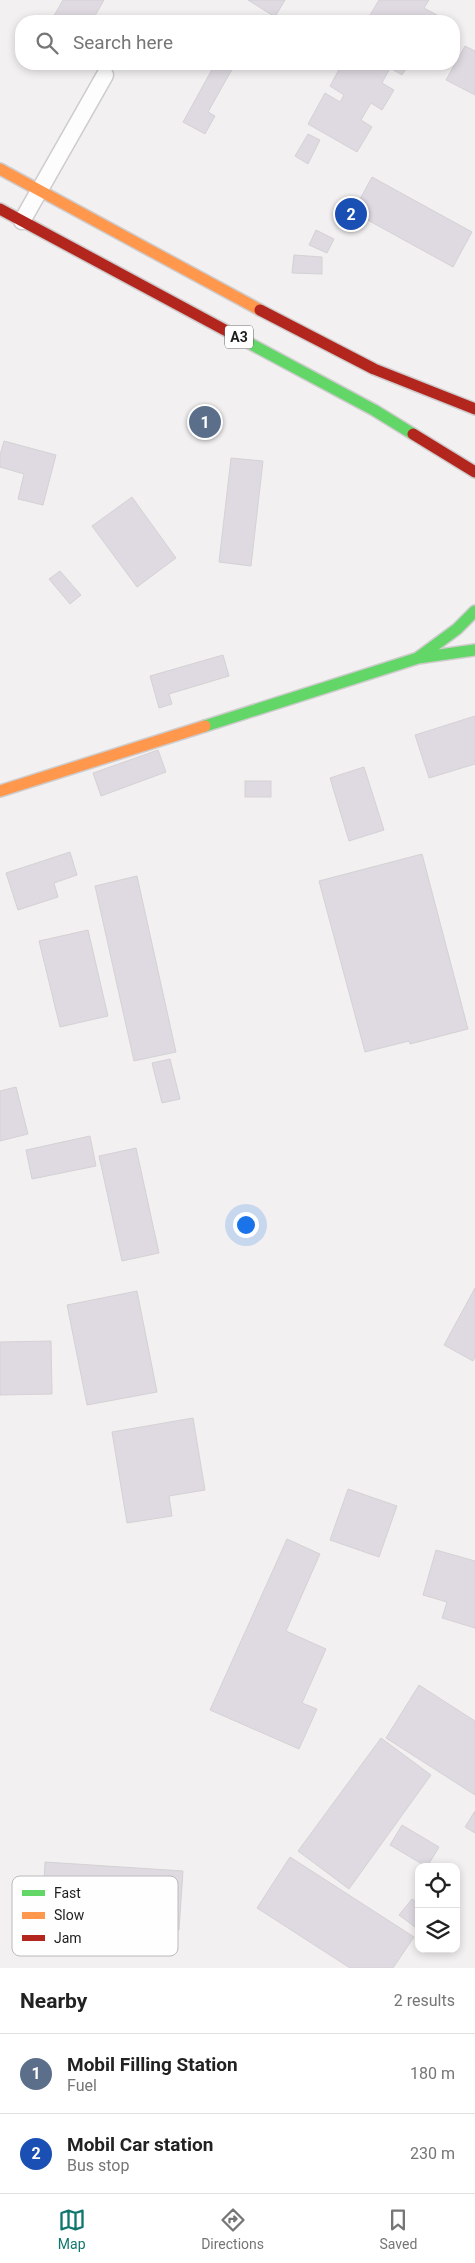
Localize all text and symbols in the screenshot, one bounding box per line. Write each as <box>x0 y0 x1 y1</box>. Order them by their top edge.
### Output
search box <box>15 15 460 70</box>
icon: search <box>33 29 61 57</box>
text: Search here <box>73 31 173 54</box>
pin: 2 <box>335 195 367 233</box>
road number: A3 <box>225 326 253 348</box>
pin: 1 <box>189 403 221 441</box>
your location <box>233 1212 259 1238</box>
map controls <box>415 1863 460 1953</box>
button: locate <box>415 1863 460 1908</box>
legend <box>12 1876 178 1956</box>
text: Fast <box>54 1885 81 1901</box>
text: Slow <box>54 1907 85 1923</box>
button: layers <box>415 1908 460 1953</box>
text: Jam <box>54 1930 82 1946</box>
text: Nearby <box>20 1989 87 2013</box>
text: 2 results <box>394 1991 455 2010</box>
text: Mobil Filling Station <box>67 2053 238 2076</box>
text: 1 <box>31 2064 41 2083</box>
text: 180 m <box>410 2064 455 2083</box>
text: Fuel <box>67 2076 97 2095</box>
text: Mobil Car station <box>67 2133 213 2156</box>
text: 2 <box>31 2144 41 2163</box>
text: 230 m <box>410 2144 455 2163</box>
text: Bus stop <box>67 2156 129 2175</box>
tab: Map <box>58 2206 86 2252</box>
tab: Directions <box>201 2206 264 2252</box>
tab: Saved <box>379 2206 417 2252</box>

